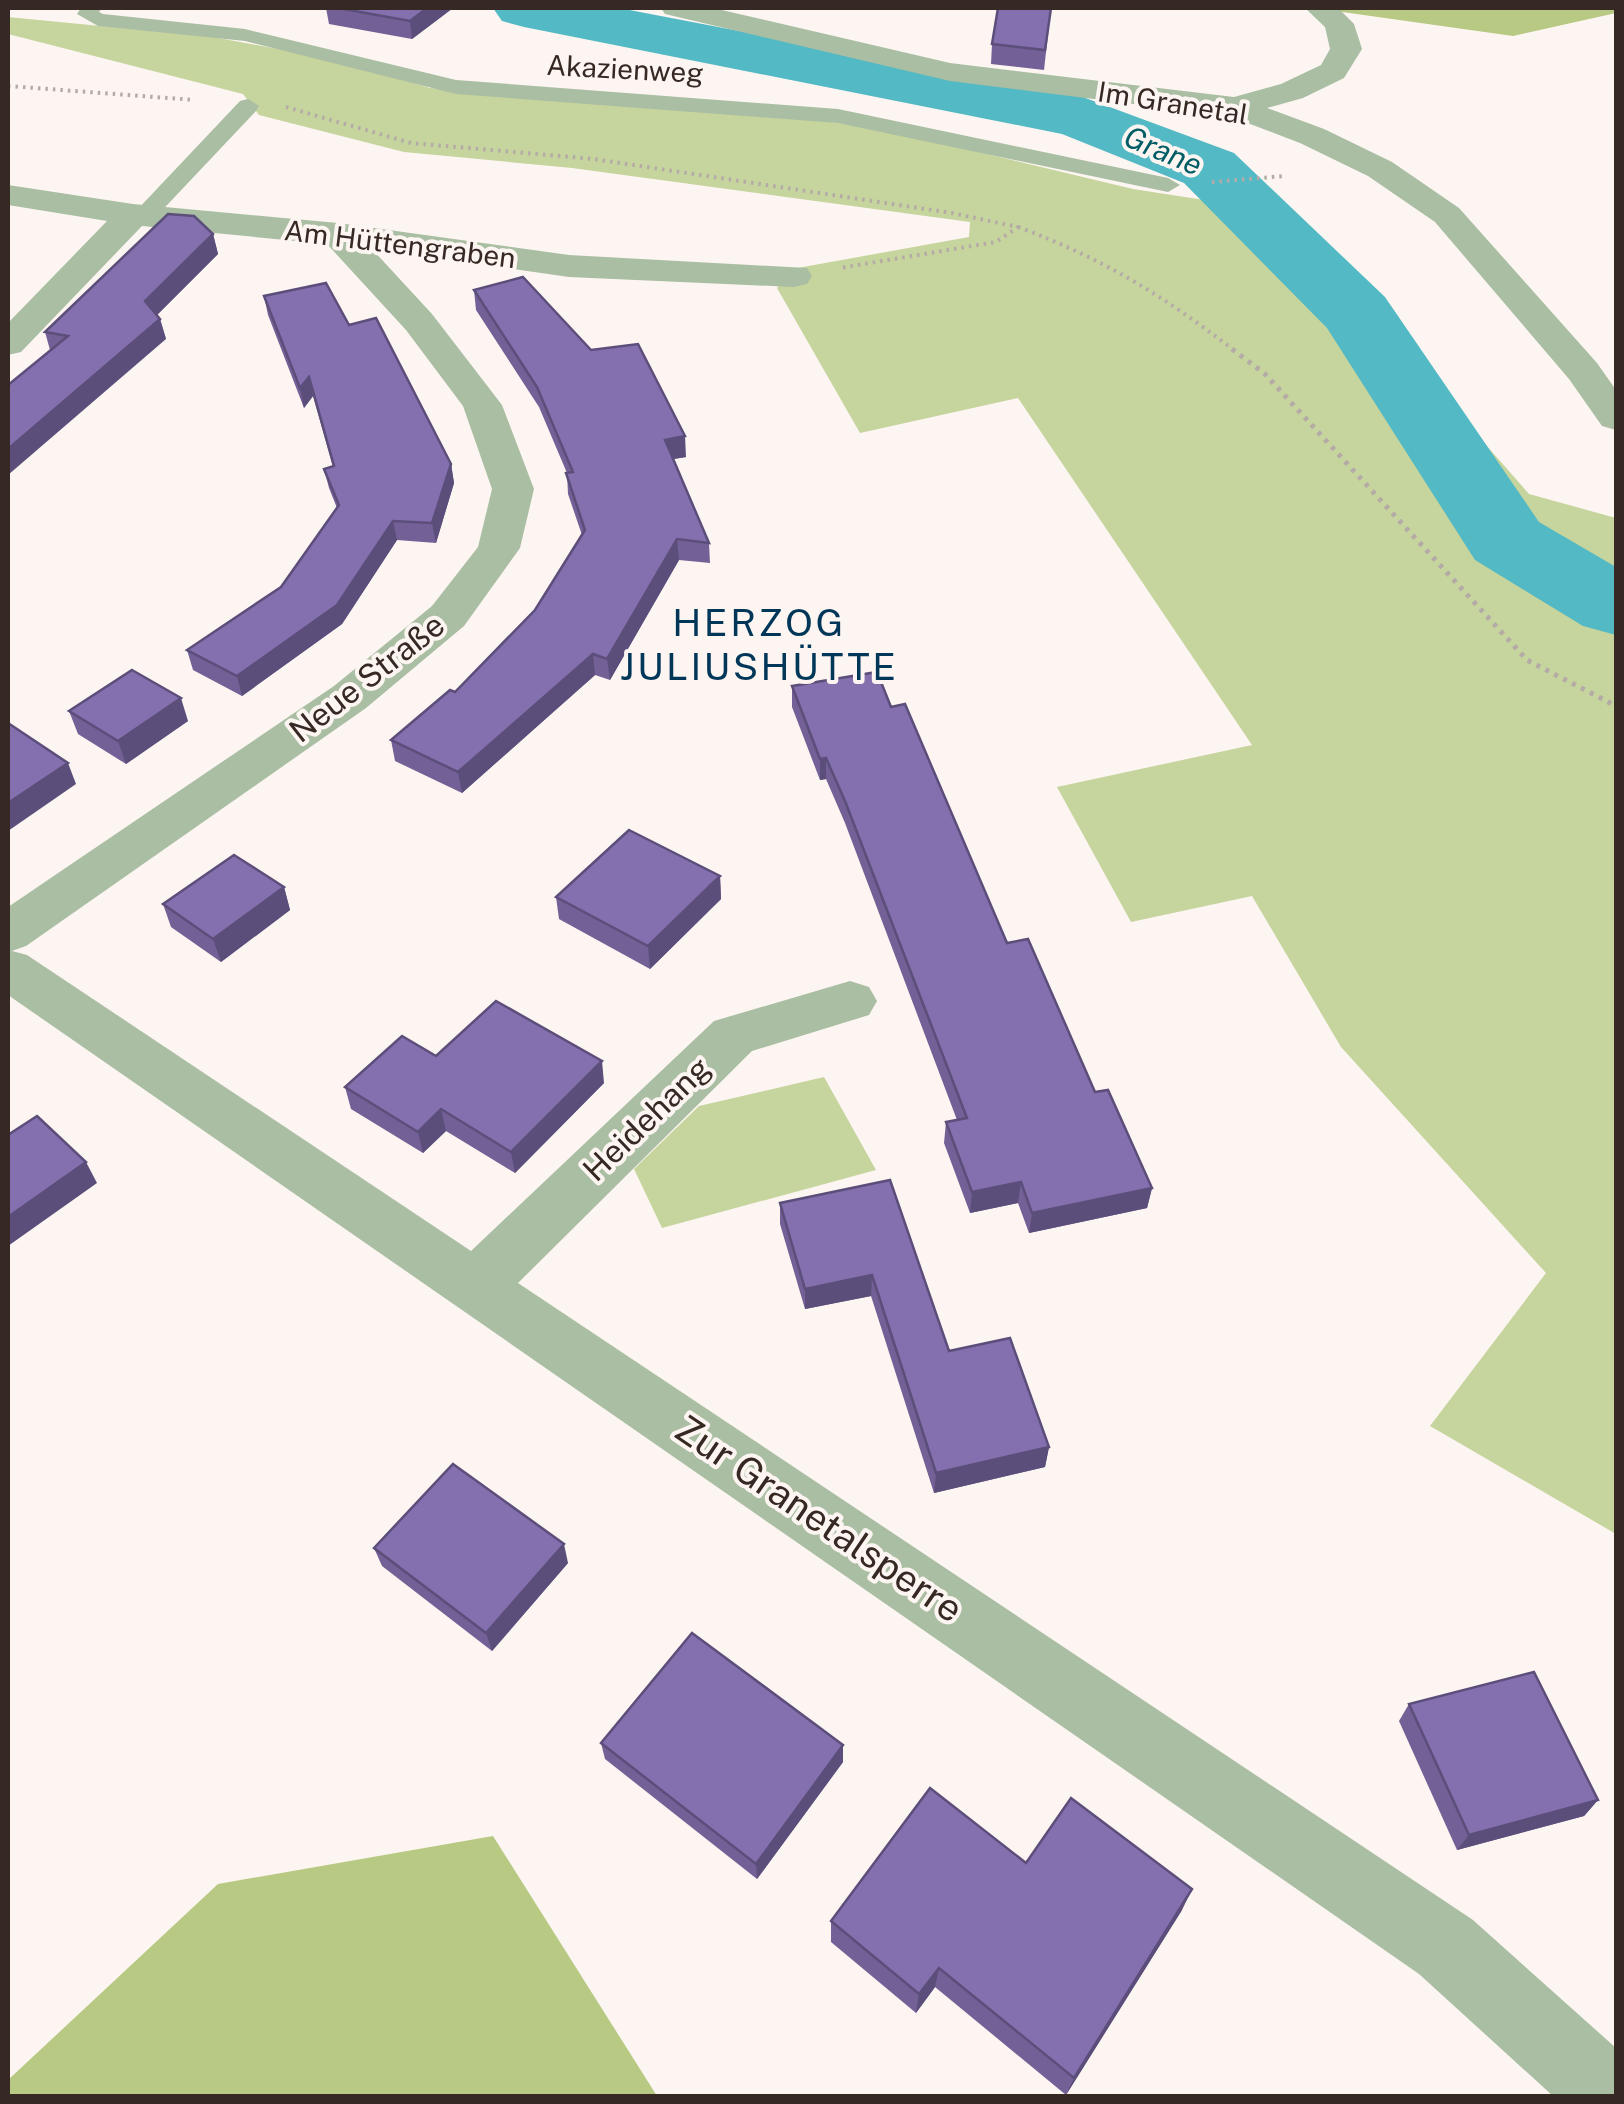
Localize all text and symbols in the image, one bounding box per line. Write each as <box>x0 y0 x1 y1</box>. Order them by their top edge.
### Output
street label: Akazienweg <box>546 48 704 89</box>
street label: Im Granetal <box>1096 74 1250 131</box>
water label: Grane <box>1119 118 1208 182</box>
street label: Am Hüttengraben <box>283 213 518 274</box>
district label: HERZOG JULIUSHÜTTE <box>620 600 898 689</box>
street label: Neue Straße <box>282 606 451 749</box>
street label: Heidehang <box>576 1049 718 1188</box>
street label: Zur Granetalsperre <box>667 1406 972 1631</box>

